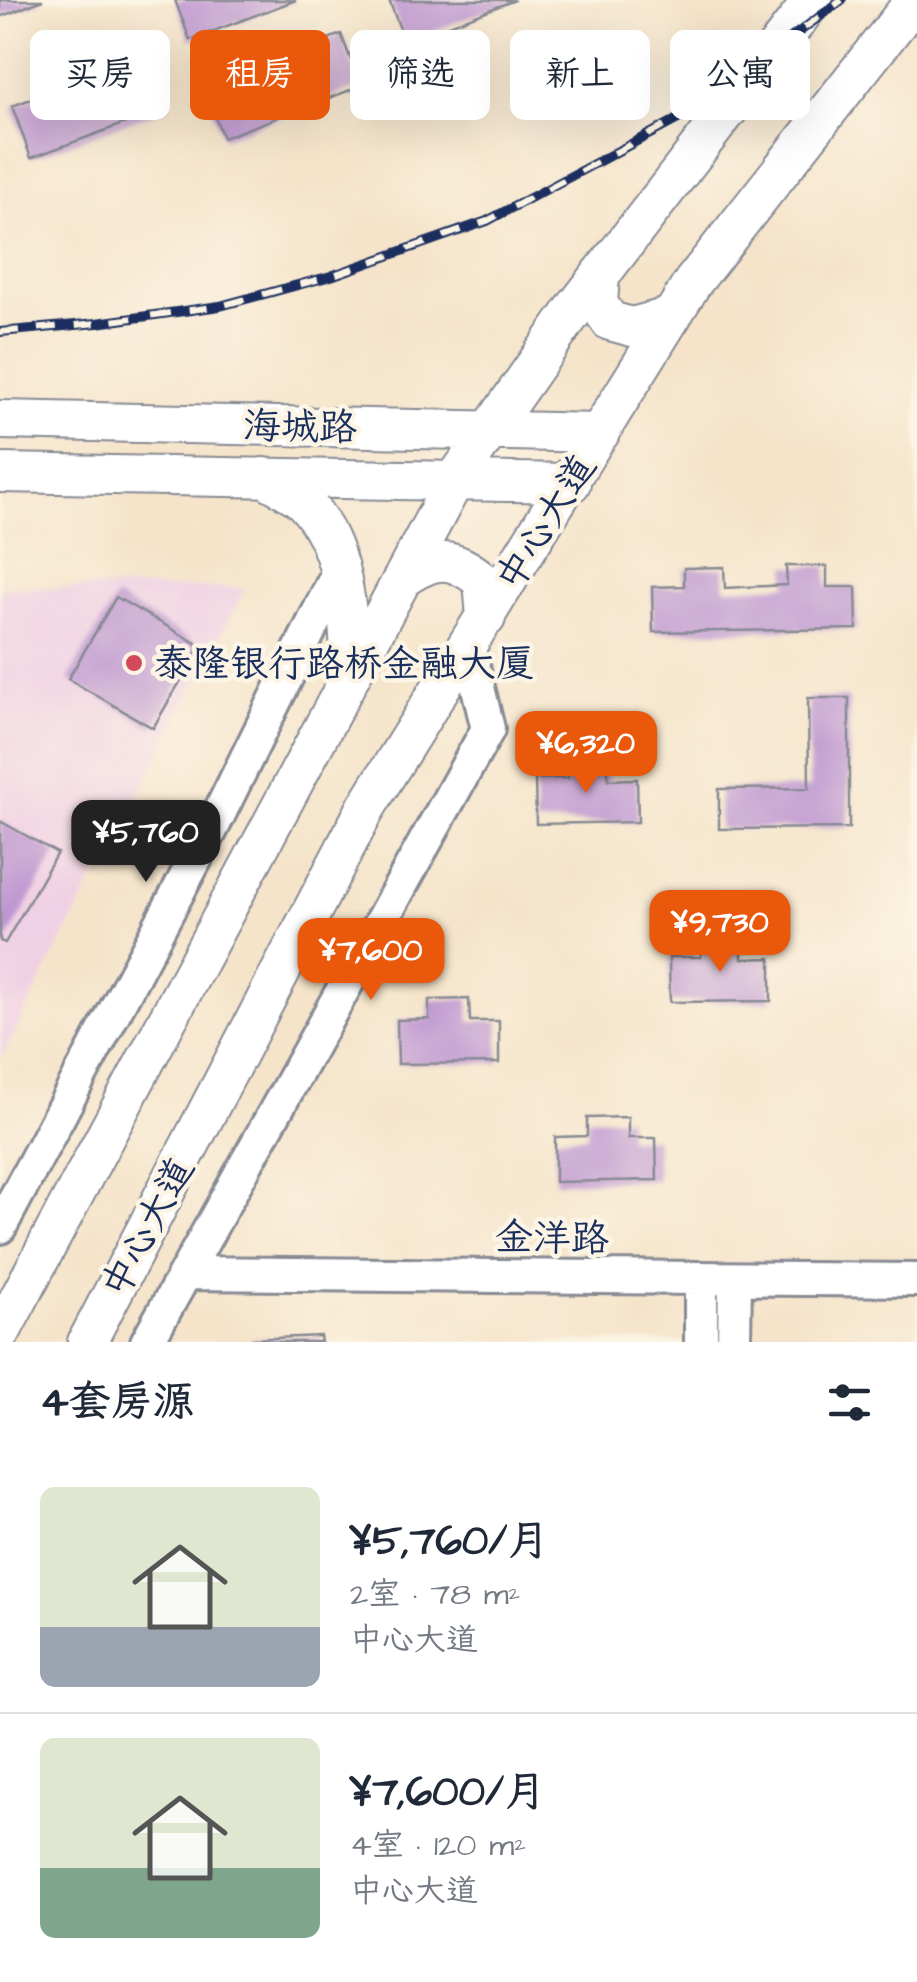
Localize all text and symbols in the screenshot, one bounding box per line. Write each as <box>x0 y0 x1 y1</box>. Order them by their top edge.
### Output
chip: 买房 <box>30 30 170 120</box>
chip: 租房 <box>190 30 330 120</box>
chip: 筛选 <box>350 30 490 120</box>
chip: 新上 <box>510 30 650 120</box>
chip: 公寓 <box>670 30 810 120</box>
street label: 海城路 <box>243 401 357 455</box>
street label: 中心大道 <box>484 445 609 601</box>
place label: 泰隆银行路桥金融大厦 <box>154 639 534 691</box>
marker: 泰隆银行路桥金融大厦 <box>123 652 145 674</box>
pin: ¥6,320 <box>505 711 667 796</box>
text: ¥6,320 <box>537 721 635 766</box>
pin: ¥5,760 <box>65 800 227 885</box>
text: ¥5,760 <box>93 810 199 855</box>
pin: ¥9,730 <box>639 890 801 975</box>
text: ¥9,730 <box>671 900 769 945</box>
pin: ¥7,600 <box>290 918 452 1003</box>
text: ¥7,600 <box>320 928 422 973</box>
street label: 中心大道 <box>90 1149 207 1307</box>
street label: 金洋路 <box>495 1212 609 1266</box>
text: 4套房源 <box>40 1374 195 1432</box>
icon: filters <box>822 1375 877 1430</box>
text: ¥5,760/月 <box>350 1513 549 1571</box>
icon: home <box>120 1527 240 1647</box>
text: 2室 · 78 m² <box>350 1572 521 1617</box>
text: 中心大道 <box>350 1618 478 1663</box>
text: ¥7,600/月 <box>350 1764 546 1822</box>
icon: home <box>120 1778 240 1898</box>
text: 4室 · 120 m² <box>350 1823 526 1868</box>
text: 中心大道 <box>350 1869 478 1914</box>

